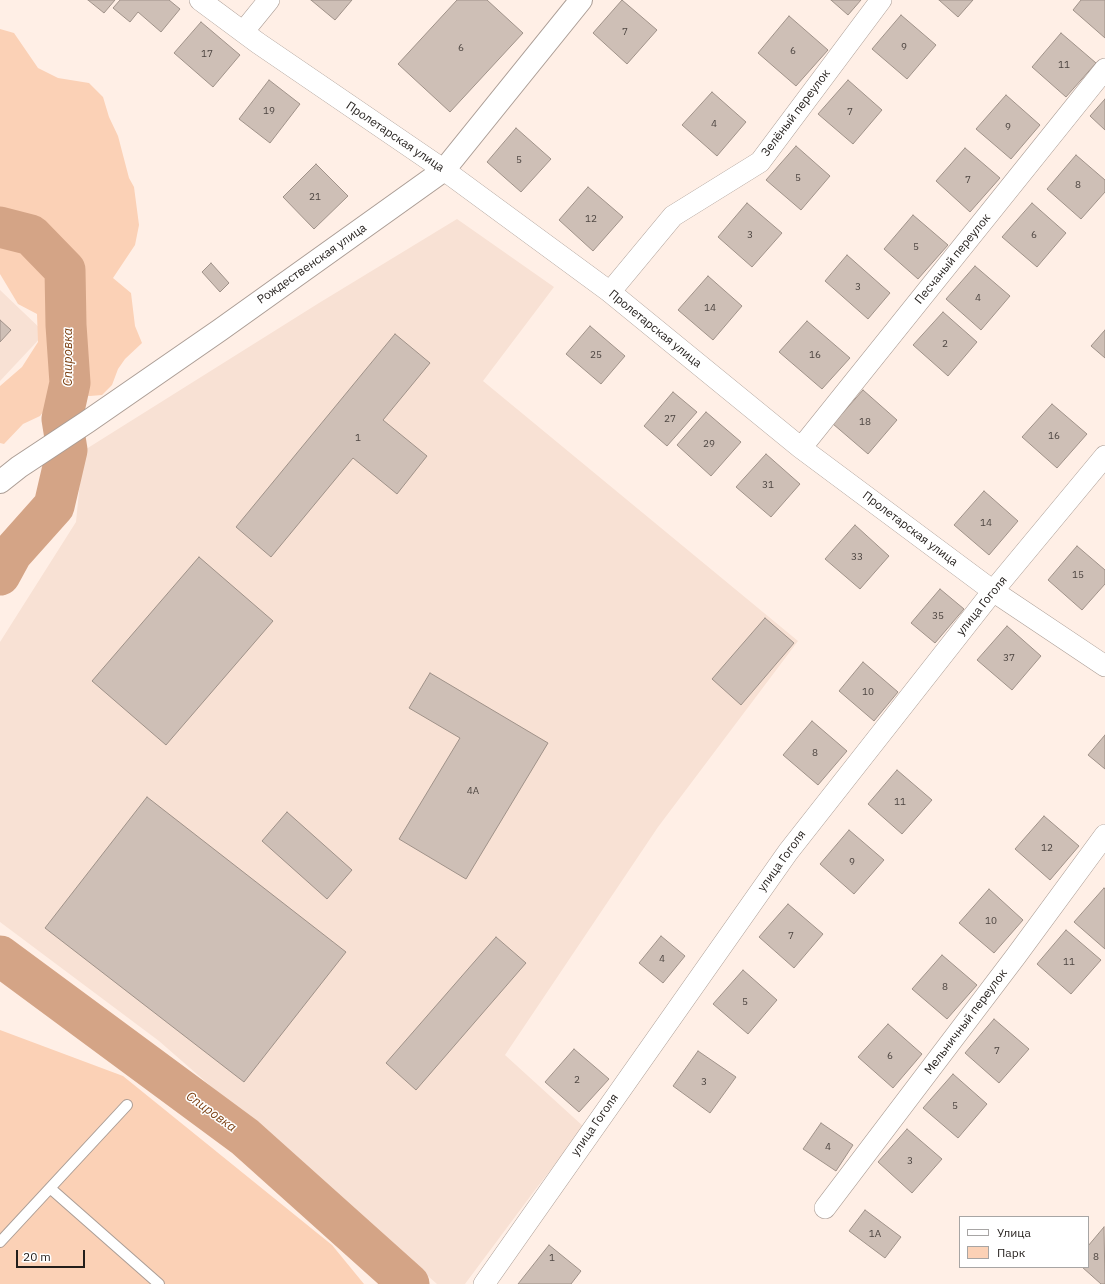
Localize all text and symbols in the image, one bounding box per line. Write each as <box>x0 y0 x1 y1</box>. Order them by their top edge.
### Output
house number: 7 <box>622 26 628 38</box>
house number: 9 <box>901 41 907 53</box>
house number: 6 <box>458 42 464 54</box>
house number: 6 <box>790 45 796 57</box>
house number: 17 <box>201 48 213 60</box>
house number: 11 <box>1058 59 1070 71</box>
street label: Зелёный переулок <box>758 67 834 159</box>
street label: Пролетарская улица <box>343 99 447 175</box>
house number: 19 <box>263 105 275 117</box>
house number: 7 <box>847 106 853 118</box>
house number: 4 <box>711 118 717 130</box>
house number: 9 <box>1005 121 1011 133</box>
house number: 5 <box>516 154 522 166</box>
house number: 5 <box>795 172 801 184</box>
house number: 7 <box>965 174 971 186</box>
house number: 8 <box>1075 179 1081 191</box>
house number: 21 <box>309 191 321 203</box>
street label: Песчаный переулок <box>912 211 994 307</box>
house number: 12 <box>585 213 597 225</box>
street label: Рождественская улица <box>255 221 369 307</box>
house number: 3 <box>747 229 753 241</box>
house number: 6 <box>1031 229 1037 241</box>
house number: 5 <box>913 241 919 253</box>
house number: 3 <box>855 281 861 293</box>
street label: Пролетарская улица <box>606 287 704 371</box>
house number: 4 <box>975 292 981 304</box>
house number: 14 <box>704 302 716 314</box>
water label: Спировка <box>60 328 76 386</box>
house number: 2 <box>942 338 948 350</box>
house number: 25 <box>590 349 602 361</box>
house number: 16 <box>809 349 821 361</box>
house number: 27 <box>664 413 676 425</box>
house number: 18 <box>859 416 871 428</box>
house number: 16 <box>1048 430 1060 442</box>
house number: 1 <box>355 432 361 444</box>
house number: 29 <box>703 438 715 450</box>
house number: 31 <box>762 479 774 491</box>
street label: Пролетарская улица <box>860 489 960 569</box>
house number: 14 <box>980 517 992 529</box>
house number: 33 <box>851 551 863 563</box>
house number: 15 <box>1072 569 1084 581</box>
street label: улица Гоголя <box>954 573 1010 639</box>
house number: 35 <box>932 610 944 622</box>
house number: 37 <box>1003 652 1015 664</box>
house number: 10 <box>862 686 874 698</box>
house number: 8 <box>812 747 818 759</box>
house number: 4А <box>467 785 479 797</box>
house number: 11 <box>894 796 906 808</box>
street label: улица Гоголя <box>755 827 809 895</box>
house number: 12 <box>1041 842 1053 854</box>
house number: 9 <box>849 856 855 868</box>
house number: 10 <box>985 915 997 927</box>
house number: 7 <box>788 930 794 942</box>
house number: 4 <box>659 953 665 965</box>
house number: 11 <box>1063 956 1075 968</box>
street label: Мельничный переулок <box>922 966 1010 1078</box>
house number: 8 <box>942 981 948 993</box>
house number: 5 <box>742 996 748 1008</box>
house number: 7 <box>994 1045 1000 1057</box>
house number: 6 <box>887 1050 893 1062</box>
house number: 2 <box>574 1074 580 1086</box>
house number: 3 <box>701 1076 707 1088</box>
water label: Спировка <box>183 1089 239 1135</box>
street label: улица Гоголя <box>568 1091 622 1159</box>
house number: 5 <box>952 1100 958 1112</box>
house number: 4 <box>825 1141 831 1153</box>
house number: 3 <box>907 1155 913 1167</box>
legend <box>959 1216 1089 1268</box>
text: Улица <box>997 1225 1031 1240</box>
house number: 1А <box>869 1228 881 1240</box>
scale bar <box>18 1242 87 1268</box>
text: Парк <box>997 1245 1025 1260</box>
text: 20 m <box>23 1249 51 1264</box>
house number: 8 <box>1093 1251 1099 1263</box>
house number: 1 <box>549 1252 555 1264</box>

